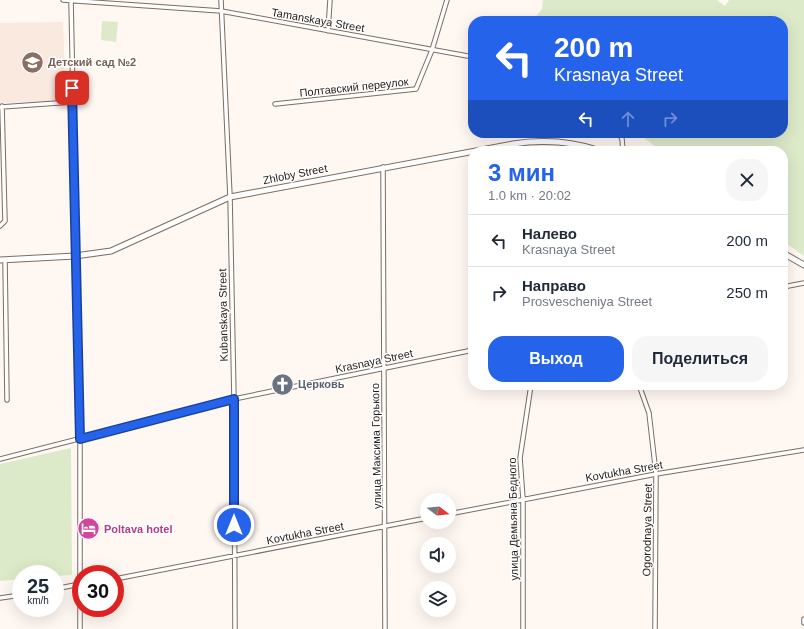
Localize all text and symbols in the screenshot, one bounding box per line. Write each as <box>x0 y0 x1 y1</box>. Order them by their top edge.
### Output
street label: Tamanskaya Street <box>271 6 365 34</box>
icon: left <box>488 32 540 84</box>
text: 200 m <box>554 32 633 63</box>
school or university icon: Детский сад №2 <box>19 49 45 75</box>
place label: Детский сад №2 <box>48 56 136 68</box>
text: Krasnaya Street <box>554 65 683 85</box>
pin <box>55 71 89 105</box>
street label: Полтавский переулок <box>299 75 409 99</box>
icon: arrive <box>61 77 83 99</box>
icon: left <box>575 108 597 130</box>
icon: ahead <box>617 108 639 130</box>
icon: right <box>659 108 681 130</box>
text: 3 мин <box>488 159 555 186</box>
button: close <box>726 159 768 201</box>
street label: Zhloby Street <box>262 162 328 186</box>
text: 1.0 km · 20:02 <box>488 188 571 203</box>
text: Налево <box>522 225 577 242</box>
icon: left <box>488 230 510 252</box>
text: 200 m <box>726 232 768 249</box>
text: Krasnaya Street <box>522 242 615 257</box>
street label: Kubanskaya Street <box>216 268 230 362</box>
text: Направо <box>522 277 586 294</box>
icon: right <box>488 282 510 304</box>
text: 250 m <box>726 284 768 301</box>
text: Prosvescheniya Street <box>522 294 652 309</box>
button: Выход <box>488 336 624 382</box>
button: Поделиться <box>632 336 768 382</box>
street label: Krasnaya Street <box>334 347 414 375</box>
church icon: Церковь <box>269 371 295 397</box>
place label: Церковь <box>298 378 345 390</box>
street label: улица Максима Горького <box>369 383 383 509</box>
street label: улица Демьяна Бедного <box>506 457 520 581</box>
street label: Kovtukha Street <box>584 458 664 484</box>
street label: Ogorodnaya Street <box>640 483 654 577</box>
north arrow <box>420 493 456 529</box>
map controls <box>420 493 456 617</box>
position arrow <box>213 504 255 546</box>
hotel icon: Poltava hotel <box>76 516 102 542</box>
street label: Kovtukha Street <box>265 520 345 546</box>
place label: Poltava hotel <box>104 523 172 535</box>
button: sound <box>420 537 456 573</box>
speed limit sign: 30 <box>72 565 124 617</box>
text: 25 <box>27 575 49 597</box>
button: layers <box>420 581 456 617</box>
text: km/h <box>27 595 49 606</box>

